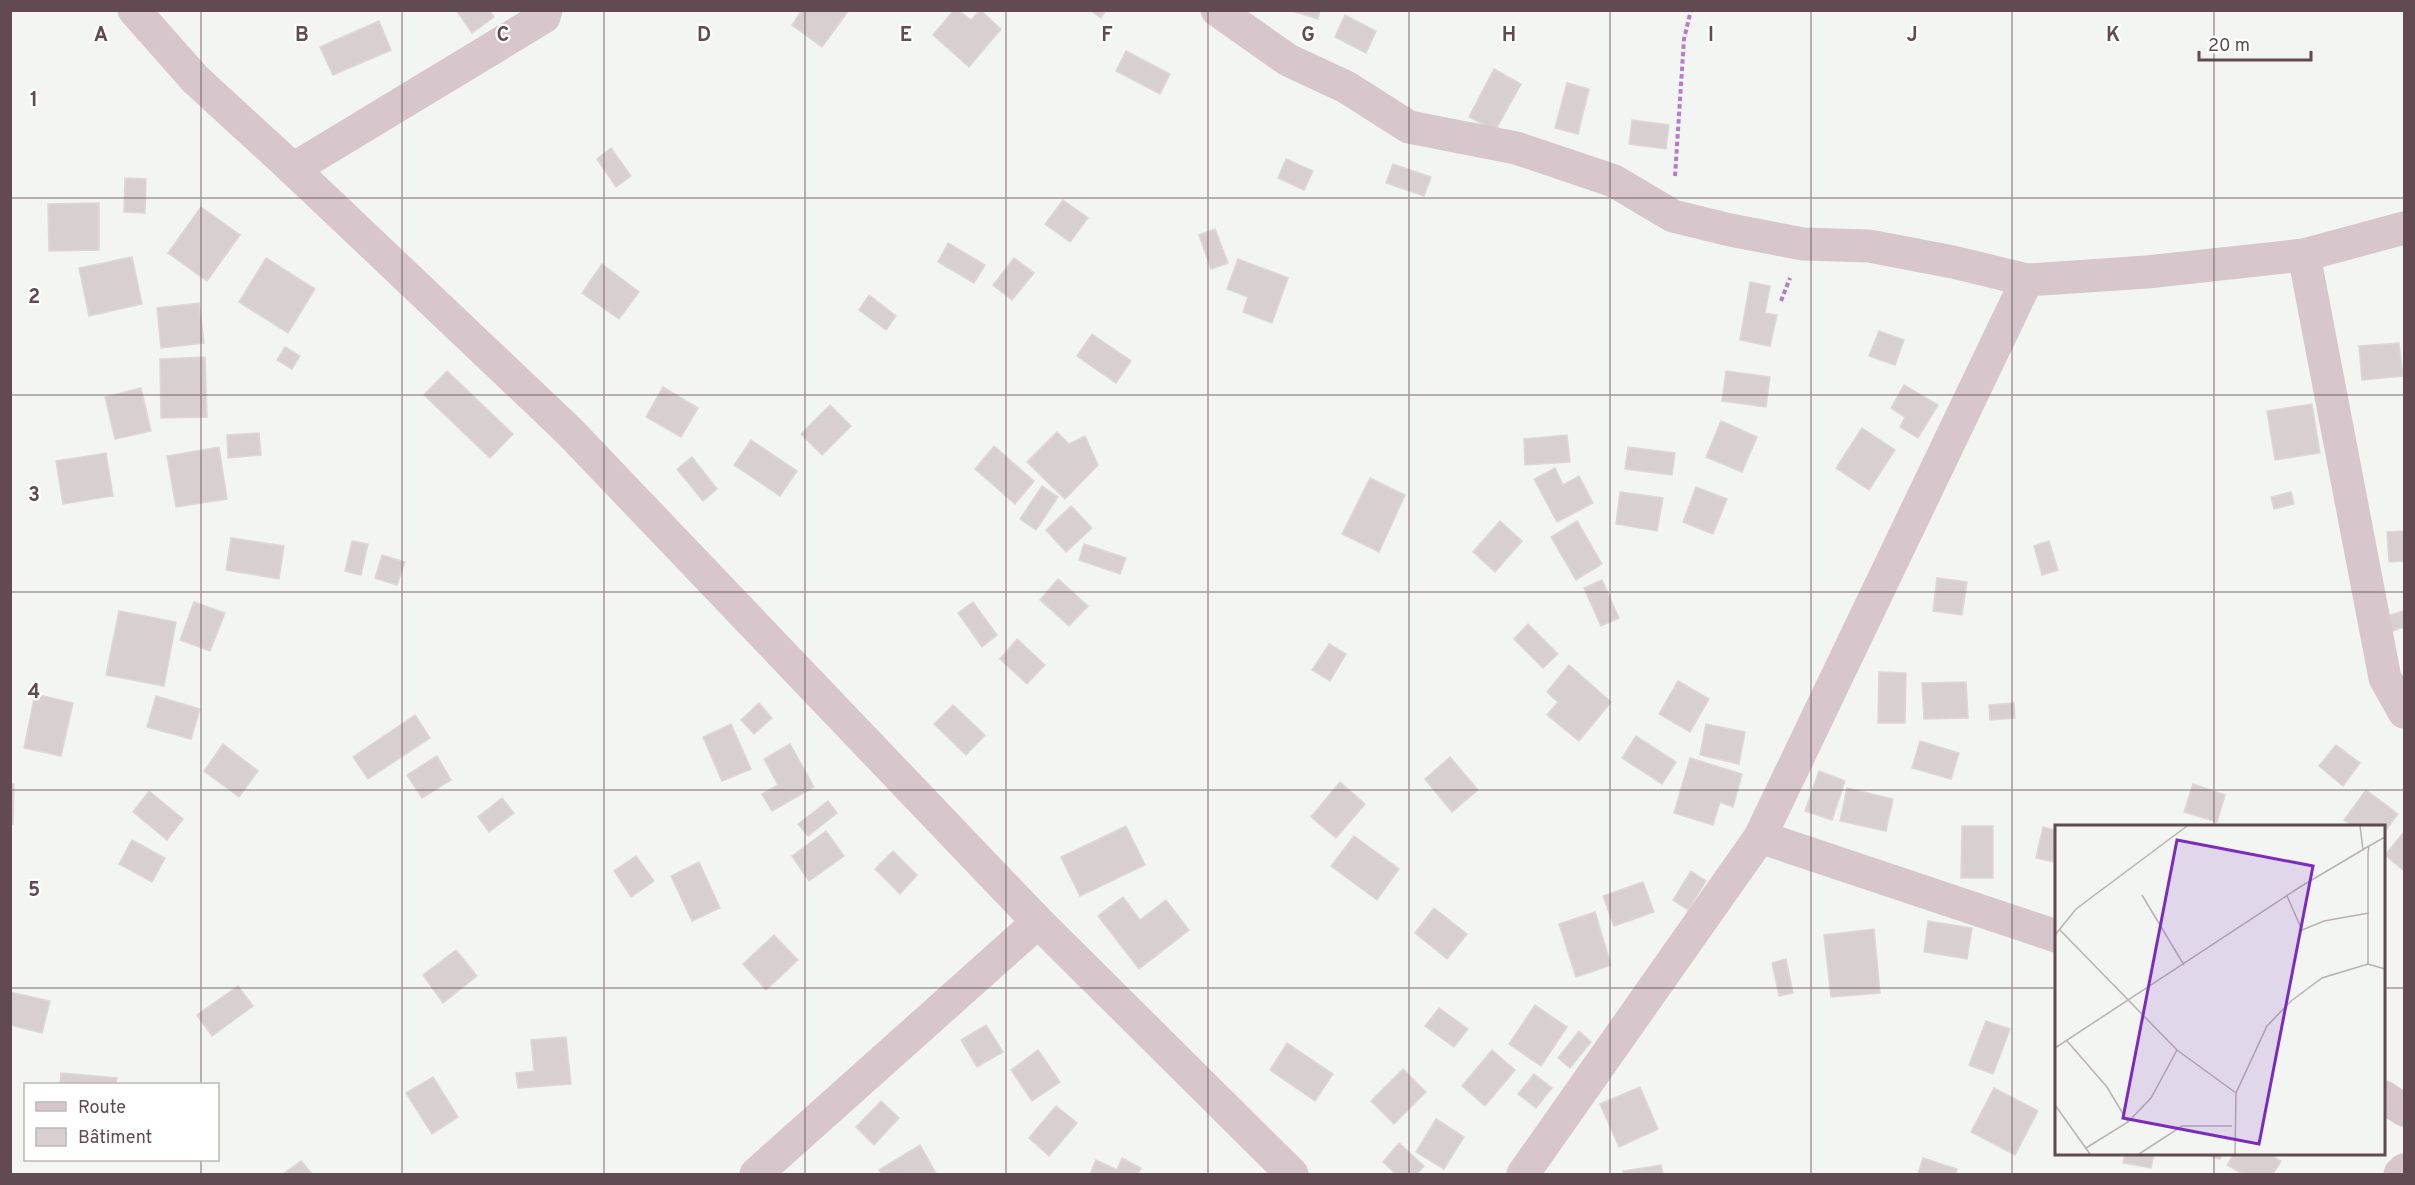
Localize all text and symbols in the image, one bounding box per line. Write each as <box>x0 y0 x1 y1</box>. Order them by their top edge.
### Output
text: A <box>94 23 108 49</box>
text: B <box>295 23 309 49</box>
text: C <box>497 23 509 49</box>
text: D <box>697 23 711 49</box>
text: E <box>900 23 912 49</box>
text: F <box>1101 23 1113 49</box>
text: G <box>1301 23 1315 49</box>
text: H <box>1502 23 1516 49</box>
text: I <box>1708 23 1714 49</box>
text: J <box>1906 23 1918 49</box>
text: K <box>2106 23 2120 49</box>
scale bar <box>2199 24 2312 62</box>
text: 20 m <box>2208 35 2250 58</box>
text: 1 <box>30 88 38 114</box>
text: 2 <box>28 285 40 311</box>
text: 3 <box>28 483 40 509</box>
text: 4 <box>28 680 40 706</box>
inset map <box>2055 825 2385 1155</box>
text: 5 <box>28 878 40 904</box>
legend <box>24 1083 219 1161</box>
text: Route <box>78 1097 126 1120</box>
text: Bâtiment <box>78 1127 152 1150</box>

